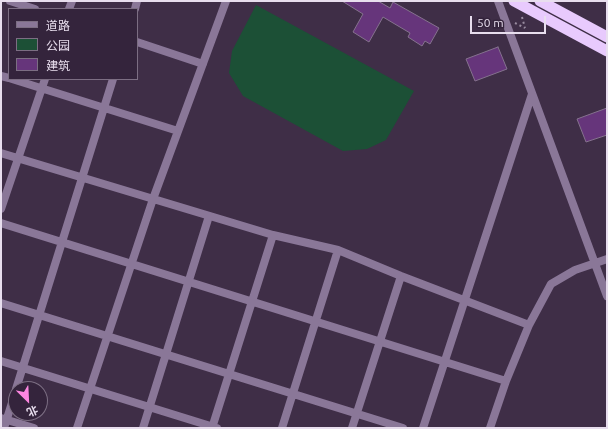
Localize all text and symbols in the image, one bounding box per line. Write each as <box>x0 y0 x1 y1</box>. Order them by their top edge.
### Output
legend <box>8 8 138 80</box>
scale bar <box>472 8 548 34</box>
text: 50 m <box>477 16 504 29</box>
text: 道路 <box>46 19 70 32</box>
text: 公园 <box>46 39 70 52</box>
text: 建筑 <box>46 59 70 72</box>
north arrow <box>8 381 48 421</box>
text: 北 <box>25 403 40 419</box>

